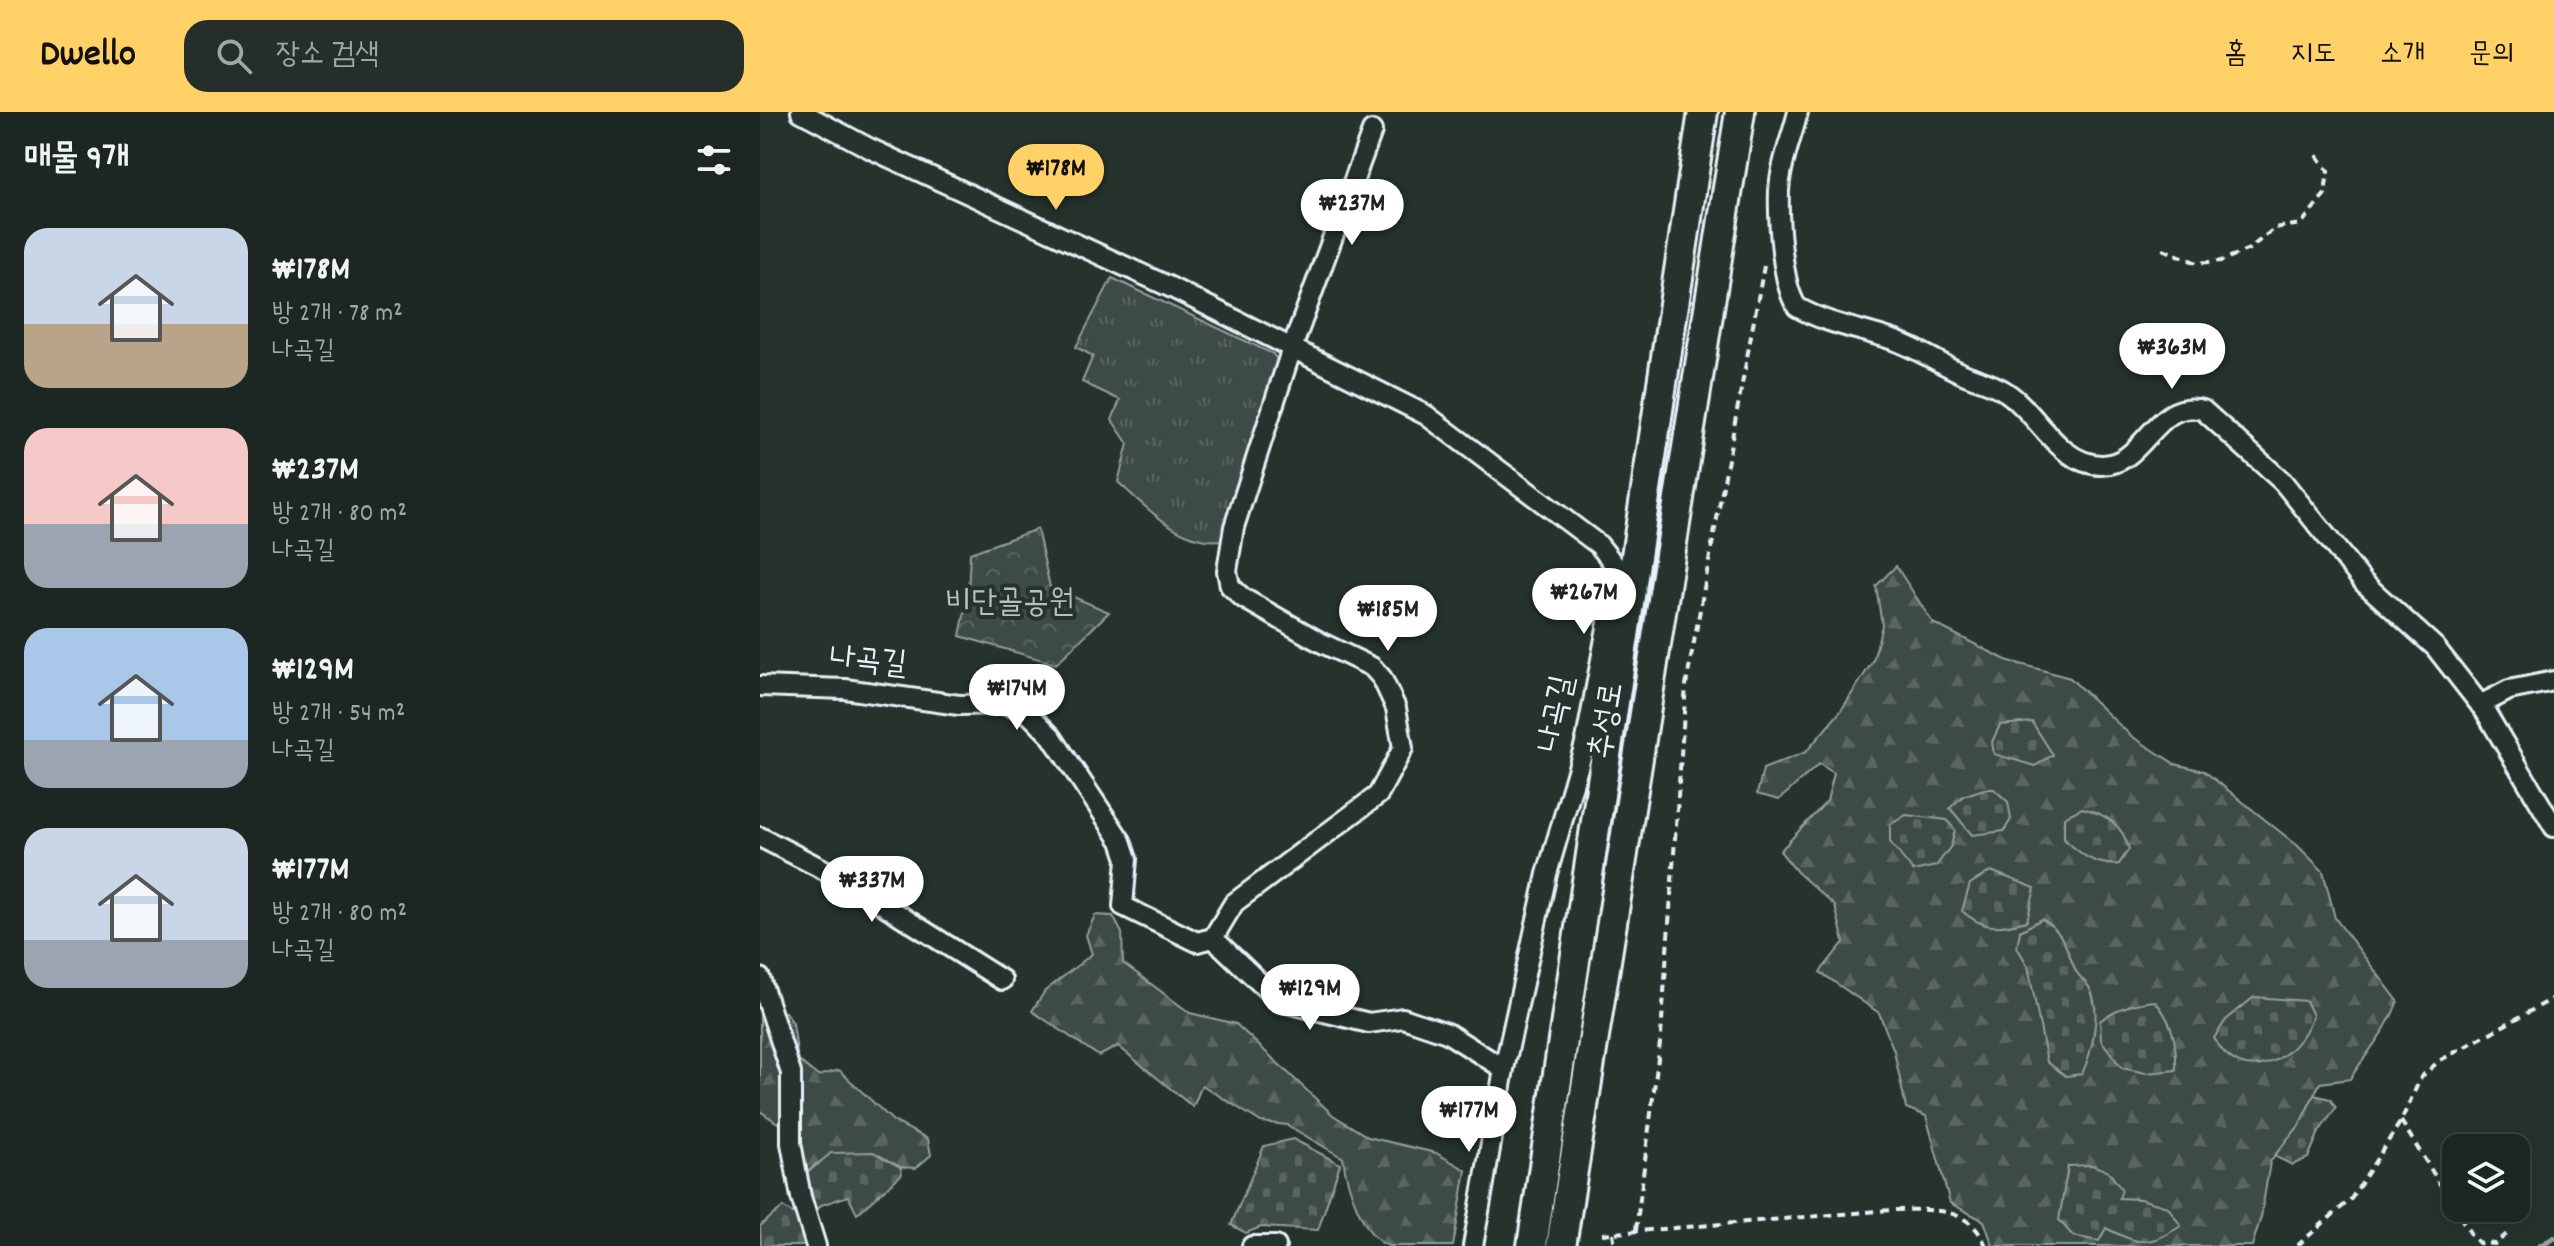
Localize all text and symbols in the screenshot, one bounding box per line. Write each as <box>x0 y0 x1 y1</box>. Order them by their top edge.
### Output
search box <box>184 20 744 92</box>
text: Dwello <box>40 29 136 84</box>
icon: search <box>212 34 256 78</box>
text: 장소 검색 <box>276 35 379 78</box>
text: 홈 <box>2224 36 2247 76</box>
text: 지도 <box>2291 36 2336 76</box>
text: 소개 <box>2380 36 2425 76</box>
text: 문의 <box>2469 36 2514 76</box>
text: 매물 9개 <box>24 136 129 185</box>
icon: filters <box>692 138 736 182</box>
pin: ₩178M <box>1000 144 1112 212</box>
text: ₩178M <box>1026 151 1086 188</box>
pin: ₩237M <box>1296 179 1408 247</box>
text: ₩237M <box>1319 186 1385 223</box>
text: ₩178M <box>272 247 350 296</box>
icon: home <box>88 260 184 356</box>
text: 방 2개 · 78 m² <box>272 296 403 333</box>
pin: ₩363M <box>2116 323 2228 391</box>
text: ₩363M <box>2137 330 2207 367</box>
text: 나곡길 <box>272 333 335 370</box>
text: ₩237M <box>272 447 359 496</box>
icon: home <box>88 460 184 556</box>
text: 방 2개 · 80 m² <box>272 496 407 533</box>
text: 나곡길 <box>272 533 335 570</box>
pin: ₩267M <box>1528 568 1640 636</box>
text: ₩267M <box>1550 575 1618 612</box>
park label: 비단골공원 <box>946 582 1074 628</box>
pin: ₩185M <box>1332 585 1444 653</box>
text: ₩185M <box>1357 592 1419 629</box>
street label: 나곡길 <box>827 636 909 690</box>
text: ₩129M <box>272 647 354 696</box>
icon: home <box>88 660 184 756</box>
pin: ₩174M <box>961 664 1073 732</box>
text: ₩174M <box>987 671 1047 708</box>
street label: 나곡길 <box>1527 671 1589 757</box>
street label: 추성로 <box>1580 679 1638 763</box>
text: 방 2개 · 54 m² <box>272 696 405 733</box>
text: 나곡길 <box>272 733 335 770</box>
text: ₩177M <box>272 847 350 896</box>
pin: ₩337M <box>816 856 928 924</box>
icon: home <box>88 860 184 956</box>
text: ₩337M <box>839 863 905 900</box>
text: 방 2개 · 80 m² <box>272 896 407 933</box>
text: 나곡길 <box>272 933 335 970</box>
pin: ₩129M <box>1254 964 1366 1032</box>
text: ₩129M <box>1279 971 1341 1008</box>
pin: ₩177M <box>1413 1086 1525 1154</box>
text: ₩177M <box>1439 1093 1499 1130</box>
map controls <box>2442 1134 2530 1222</box>
button: layers <box>2442 1134 2530 1222</box>

